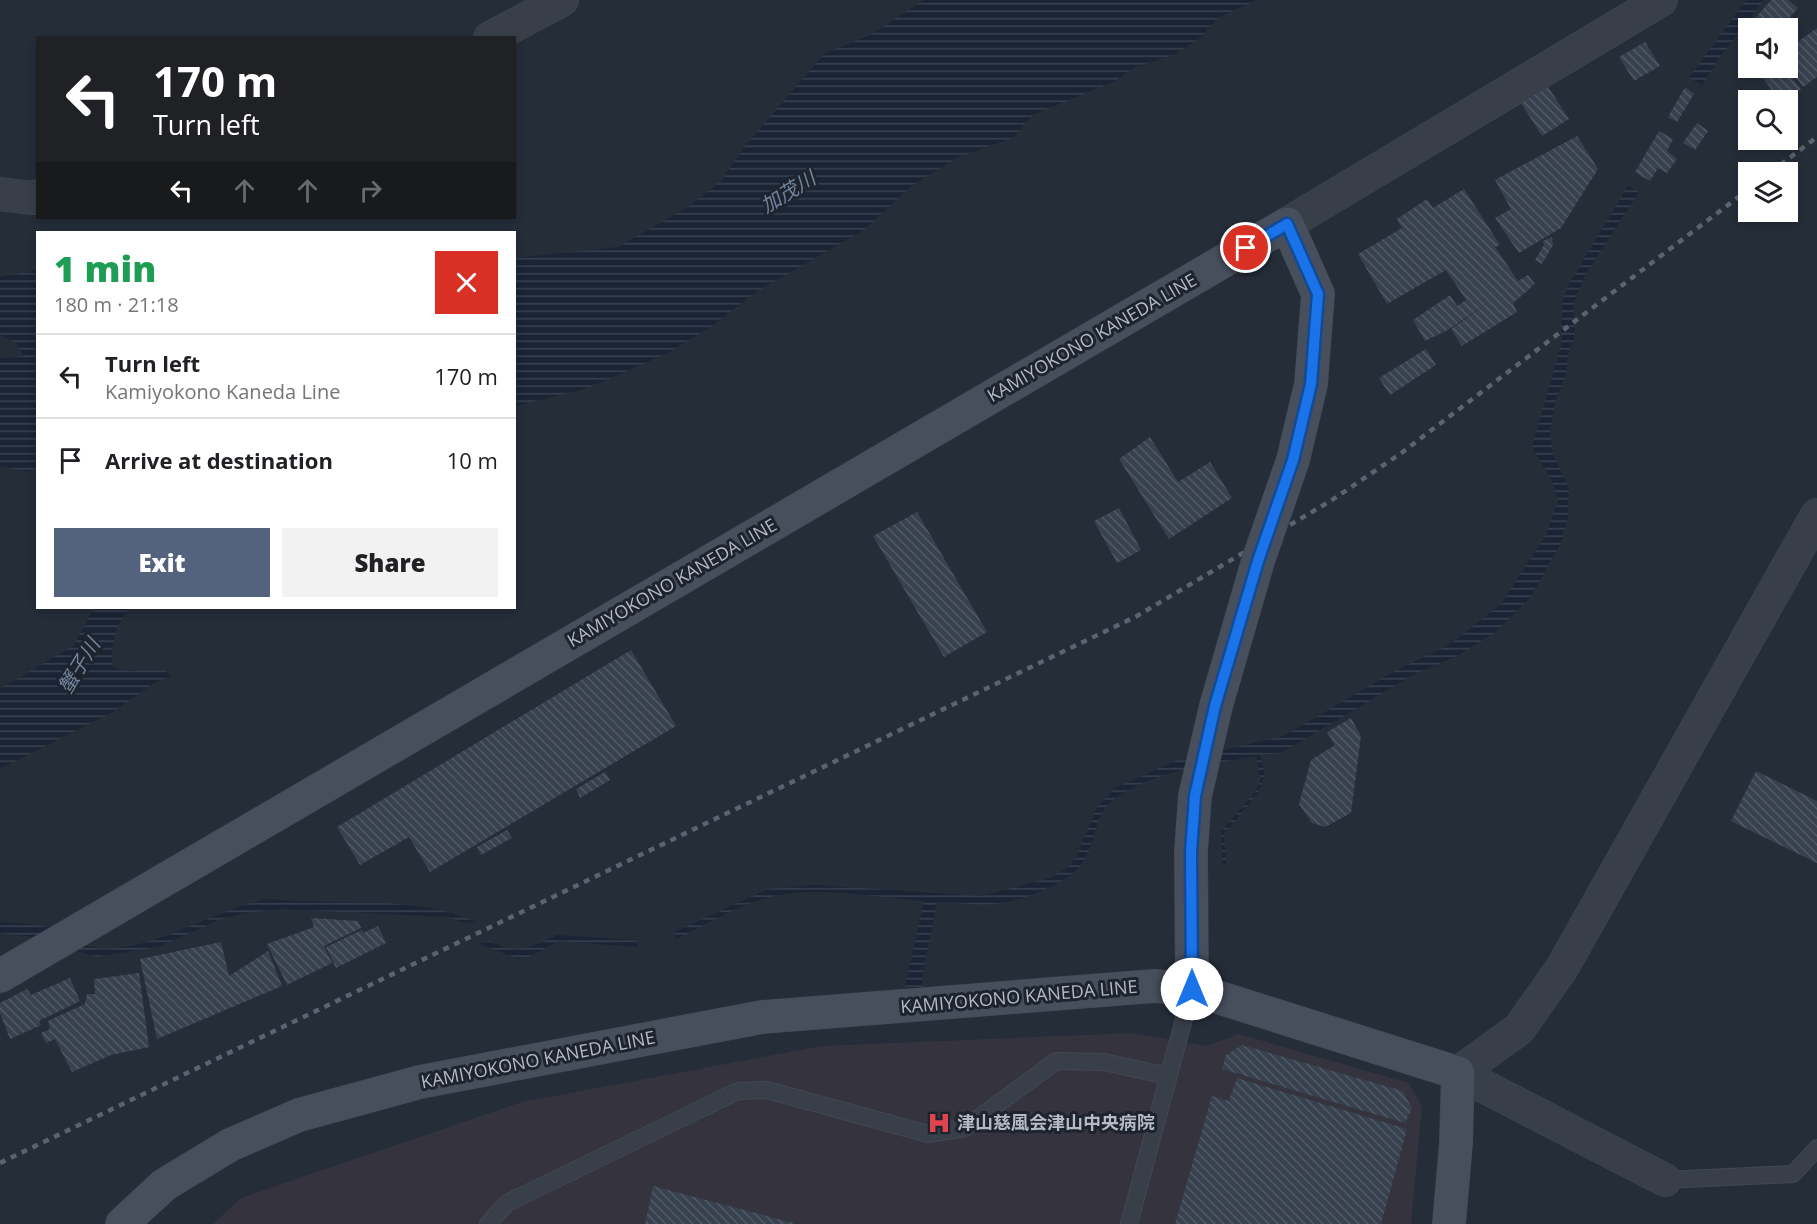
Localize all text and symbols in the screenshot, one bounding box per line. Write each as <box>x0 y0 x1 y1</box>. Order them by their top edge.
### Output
map controls <box>1738 18 1798 222</box>
button: sound <box>1738 18 1798 78</box>
text: 170 m <box>153 52 277 109</box>
icon: left <box>54 60 132 138</box>
button: search <box>1738 90 1798 150</box>
text: Turn left <box>153 106 260 143</box>
button: layers <box>1738 162 1798 222</box>
water label: 加茂川 <box>755 163 822 219</box>
icon: left <box>165 174 198 207</box>
icon: ahead <box>228 174 261 207</box>
icon: ahead <box>291 174 324 207</box>
icon: right <box>354 174 387 207</box>
pin <box>1220 222 1271 273</box>
icon: arrive <box>1229 231 1262 264</box>
text: 1 min <box>54 244 156 293</box>
button: close <box>435 251 498 314</box>
street label: KAMIYOKONO KANEDA LINE <box>982 267 1201 407</box>
text: 180 m · 21:18 <box>54 291 179 318</box>
text: Turn left <box>105 348 200 378</box>
icon: left <box>54 360 87 393</box>
text: 170 m <box>434 361 498 391</box>
text: Kamiyokono Kaneda Line <box>105 378 340 405</box>
icon: arrive <box>54 444 87 477</box>
text: Arrive at destination <box>105 445 333 475</box>
text: 10 m <box>447 445 498 475</box>
street label: KAMIYOKONO KANEDA LINE <box>562 512 781 652</box>
button: Exit <box>54 528 270 597</box>
button: Share <box>282 528 498 597</box>
water label: 蟹子川 <box>52 631 107 698</box>
position arrow <box>1160 957 1224 1021</box>
street label: KAMIYOKONO KANEDA LINE <box>899 974 1139 1018</box>
street label: KAMIYOKONO KANEDA LINE <box>419 1025 657 1094</box>
hospital icon: 津山慈風会津山中央病院 <box>926 1110 952 1136</box>
place label: 津山慈風会津山中央病院 <box>957 1110 1155 1134</box>

